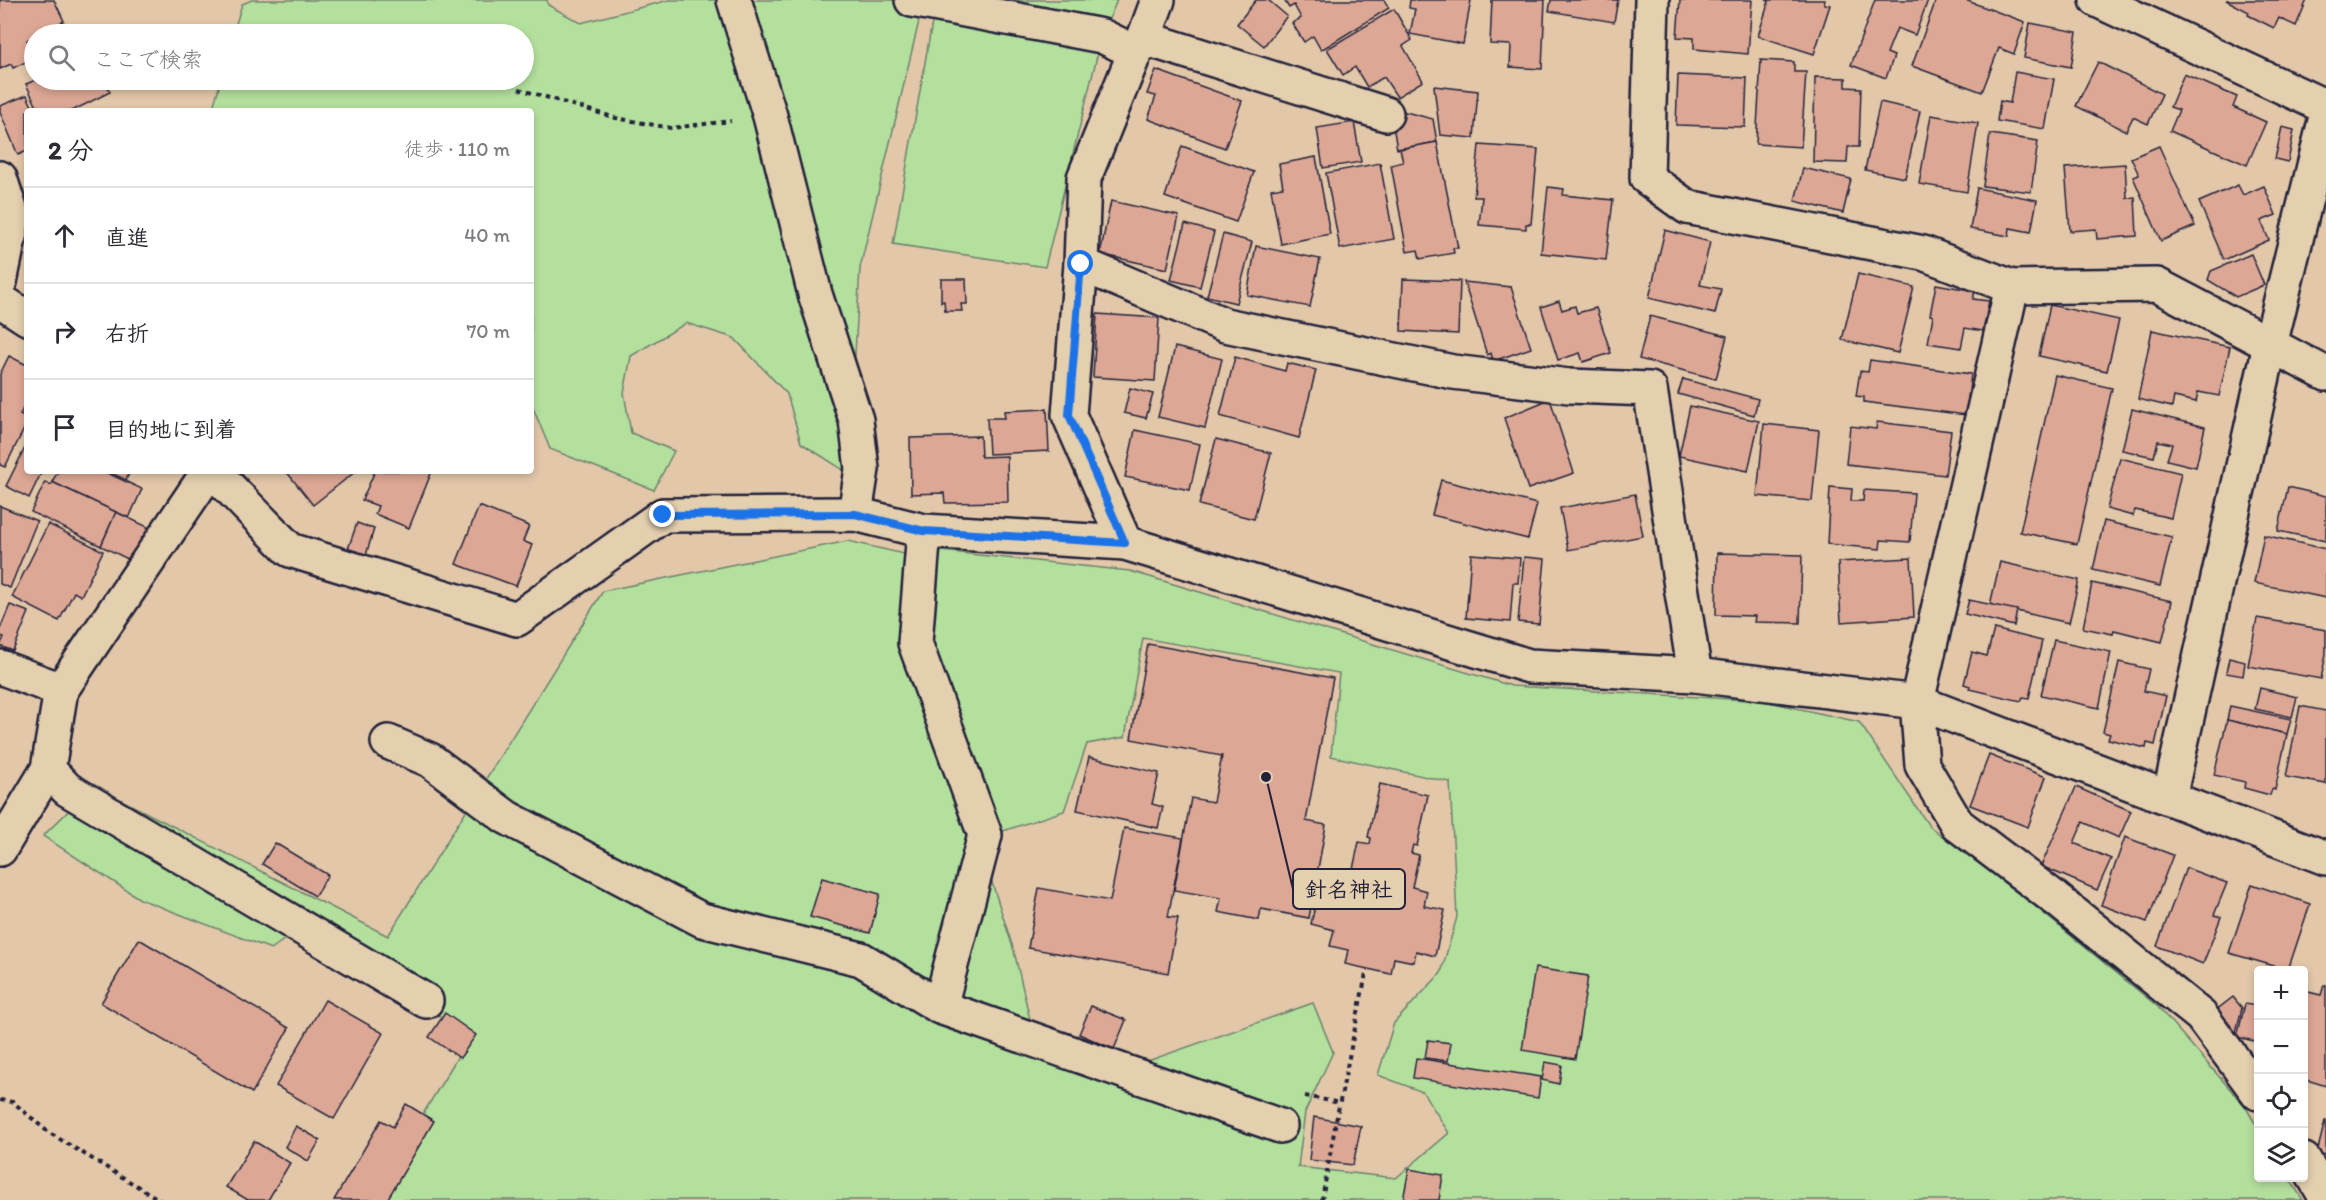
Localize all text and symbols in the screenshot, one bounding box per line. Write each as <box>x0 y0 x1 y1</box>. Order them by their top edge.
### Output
search box <box>24 24 534 90</box>
icon: search <box>45 41 78 74</box>
text: ここで検索 <box>93 46 203 73</box>
text: 2 分 <box>48 134 94 166</box>
text: 徒歩 · 110 m <box>404 137 510 161</box>
icon: ahead <box>48 219 81 252</box>
text: 40 m <box>464 223 510 247</box>
text: 直進 <box>105 224 149 251</box>
route start <box>1067 250 1093 276</box>
icon: right <box>48 315 81 348</box>
text: 70 m <box>466 319 510 343</box>
text: 右折 <box>105 320 149 347</box>
icon: arrive <box>48 411 81 444</box>
text: 目的地に到着 <box>105 416 237 443</box>
route end <box>649 501 675 527</box>
callout: 針名神社 <box>1293 869 1405 909</box>
text: 針名神社 <box>1305 876 1393 903</box>
map controls <box>2254 966 2308 1182</box>
button: + <box>2254 966 2308 1020</box>
button: − <box>2254 1020 2308 1074</box>
button: locate <box>2254 1074 2308 1128</box>
button: layers <box>2254 1128 2308 1182</box>

